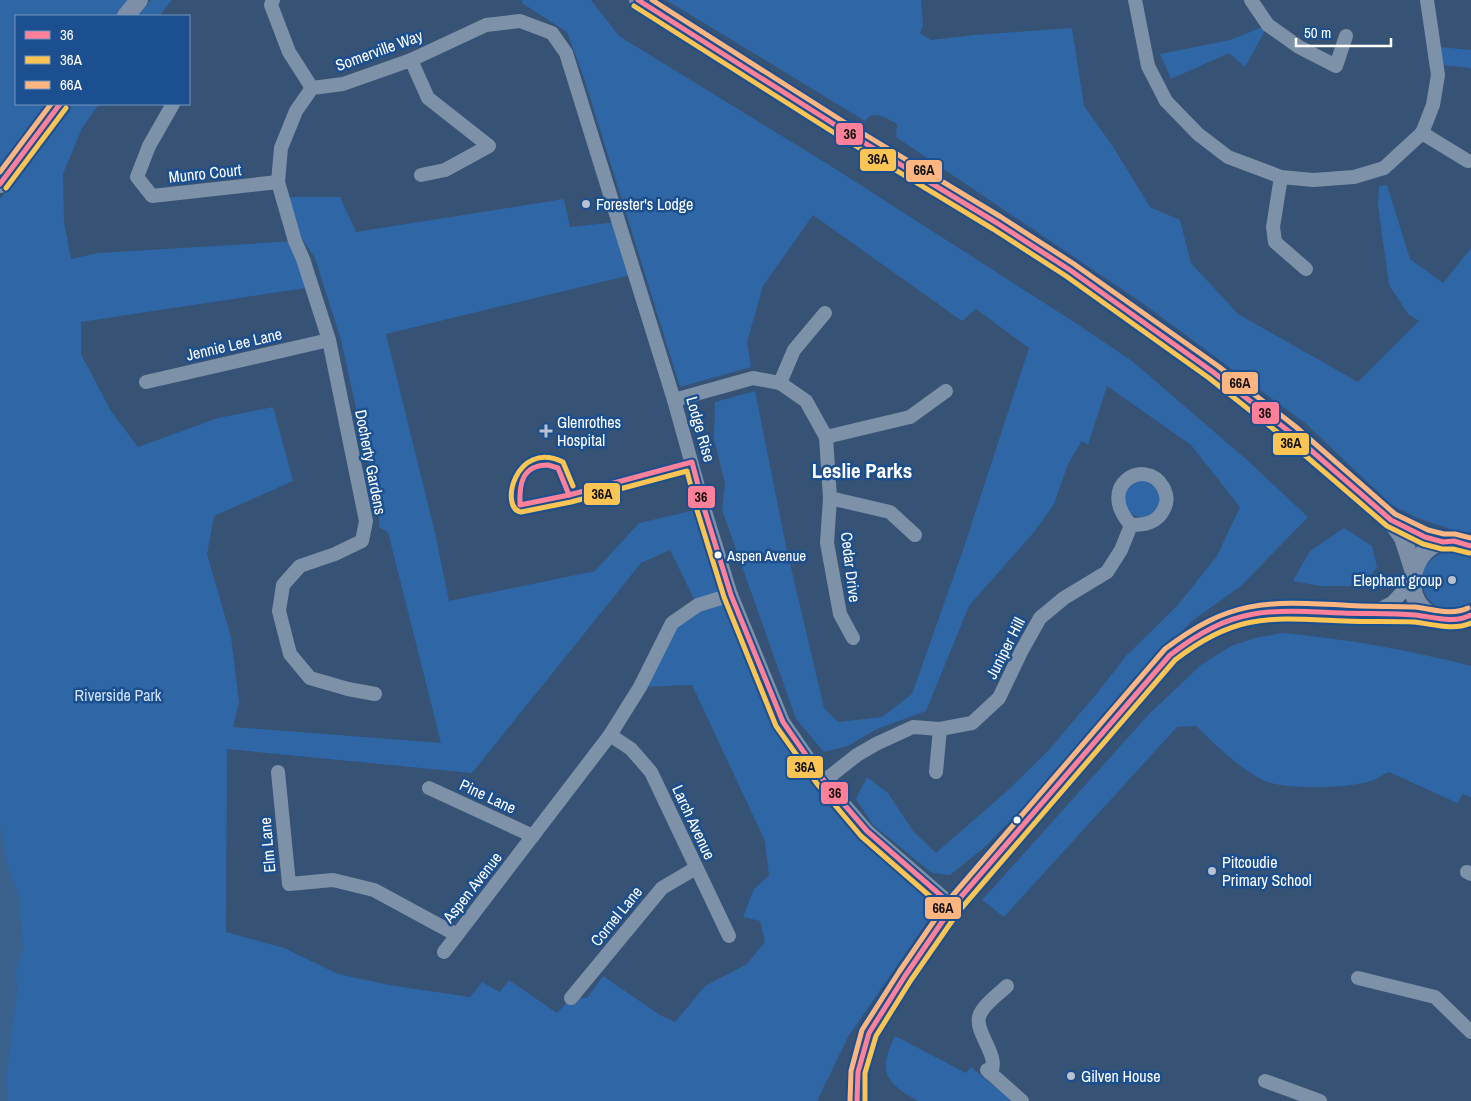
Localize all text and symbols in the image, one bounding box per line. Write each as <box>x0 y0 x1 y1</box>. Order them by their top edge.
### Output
legend <box>15 15 190 105</box>
scale bar <box>1296 15 1391 47</box>
text: 50 m <box>1304 22 1331 43</box>
text: 36 <box>60 24 74 45</box>
street label: Somerville Way <box>332 24 426 76</box>
text: 36A <box>60 49 83 70</box>
text: 66A <box>60 74 83 95</box>
line badge: 36 <box>835 122 864 146</box>
text: 36 <box>844 125 856 143</box>
line badge: 36A <box>859 148 897 172</box>
text: 36A <box>867 150 889 168</box>
street label: Munro Court <box>168 158 243 188</box>
line badge: 66A <box>905 159 943 183</box>
text: 66A <box>913 161 935 179</box>
place label: Forester's Lodge <box>596 193 693 215</box>
marker: Forester's Lodge <box>580 198 592 210</box>
street label: Jennie Lee Lane <box>184 322 284 366</box>
line badge: 66A <box>1221 371 1259 395</box>
text: 66A <box>1229 374 1251 392</box>
street label: Lodge Rise <box>681 394 721 464</box>
line badge: 36 <box>1251 401 1280 425</box>
text: 36 <box>1259 404 1271 422</box>
street label: Docherty Gardens <box>350 408 392 516</box>
place label: Glenrothes Hospital <box>557 411 621 451</box>
marker: Glenrothes Hospital <box>539 424 553 438</box>
line badge: 36A <box>1272 432 1310 456</box>
text: 36A <box>1280 434 1302 452</box>
district label: Leslie Parks <box>812 456 912 485</box>
line badge: 36A <box>583 482 621 506</box>
text: 36A <box>591 485 613 503</box>
line badge: 36 <box>687 485 716 509</box>
text: 36 <box>695 488 707 506</box>
street label: Cedar Drive <box>836 531 866 603</box>
place label: Aspen Avenue <box>726 545 806 566</box>
marker: Aspen Avenue <box>713 550 723 560</box>
place label: Elephant group <box>1353 569 1442 591</box>
marker: Elephant group <box>1446 574 1458 586</box>
street label: Juniper Hill <box>980 613 1030 683</box>
park label: Riverside Park <box>75 684 162 706</box>
line badge: 36A <box>786 755 824 779</box>
text: 36A <box>794 758 816 776</box>
street label: Pine Lane <box>456 773 520 819</box>
street label: Larch Avenue <box>667 781 721 863</box>
line badge: 36 <box>820 781 849 805</box>
text: 36 <box>829 784 841 802</box>
unlabelled marker <box>1012 815 1022 825</box>
street label: Elm Lane <box>254 816 280 874</box>
street label: Aspen Avenue <box>437 847 507 928</box>
place label: Pitcoudie Primary School <box>1222 851 1312 891</box>
marker: Pitcoudie Primary School <box>1206 865 1218 877</box>
street label: Cornel Lane <box>585 881 647 951</box>
line badge: 66A <box>924 896 962 920</box>
text: 66A <box>932 899 954 917</box>
place label: Gilven House <box>1081 1065 1161 1087</box>
marker: Gilven House <box>1065 1070 1077 1082</box>

